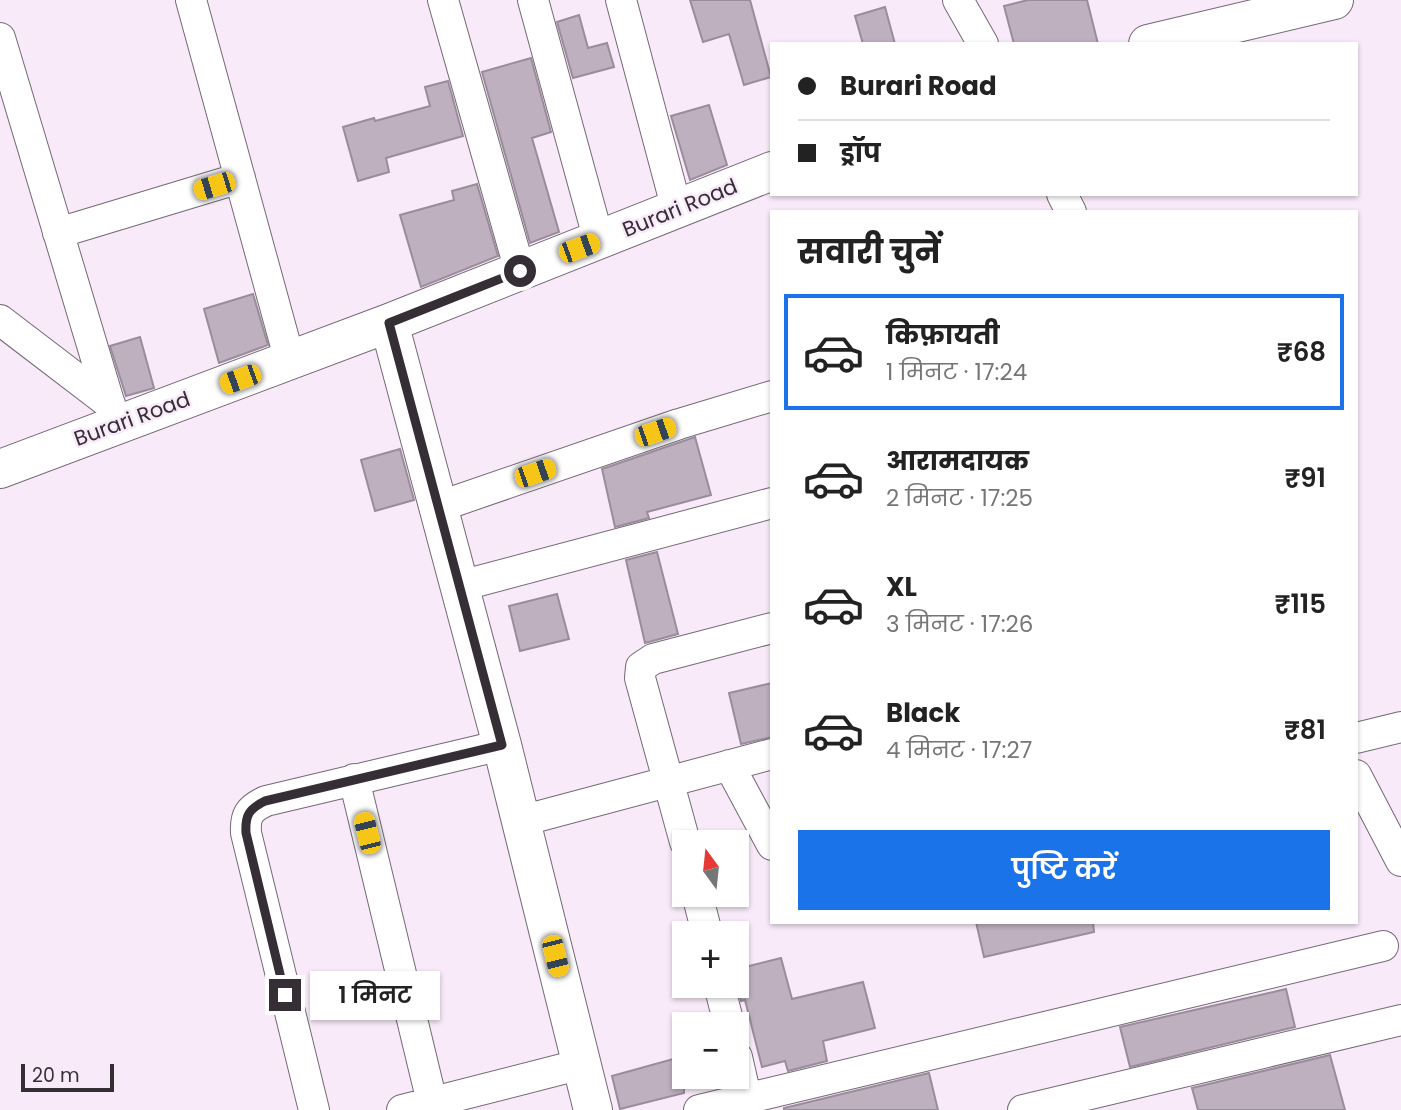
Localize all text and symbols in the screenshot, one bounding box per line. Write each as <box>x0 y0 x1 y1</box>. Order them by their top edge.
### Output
text: Burari Road <box>840 68 997 104</box>
text: ड्रॉप <box>840 135 881 171</box>
car <box>191 170 238 202</box>
street label: Burari Road <box>618 171 742 244</box>
text: सवारी चुनें <box>798 229 940 274</box>
car <box>556 231 603 265</box>
route start <box>504 255 536 287</box>
text: किफ़ायती <box>886 317 1000 353</box>
icon: car <box>802 321 865 384</box>
text: ₹68 <box>1277 334 1326 370</box>
text: 1 मिनट · 17:24 <box>886 356 1027 388</box>
car <box>217 362 264 396</box>
street label: Burari Road <box>70 384 194 453</box>
car <box>632 415 679 449</box>
text: आरामदायक <box>886 443 1029 479</box>
icon: car <box>802 447 865 510</box>
car <box>512 456 559 490</box>
text: ₹91 <box>1284 460 1326 496</box>
text: 2 मिनट · 17:25 <box>886 482 1033 514</box>
text: XL <box>886 569 917 605</box>
icon: car <box>802 573 865 636</box>
text: ₹115 <box>1275 586 1326 622</box>
text: 3 मिनट · 17:26 <box>886 608 1033 640</box>
text: Black <box>886 695 960 731</box>
icon: car <box>802 699 865 762</box>
text: ₹81 <box>1284 712 1326 748</box>
text: 4 मिनट · 17:27 <box>886 734 1032 766</box>
car <box>352 810 383 856</box>
north arrow <box>672 830 749 906</box>
map controls <box>672 830 749 1089</box>
button: पुष्टि करें <box>798 830 1330 910</box>
button: + <box>672 921 749 998</box>
car <box>540 933 571 979</box>
callout: 1 मिनट <box>310 970 439 1020</box>
route end <box>269 979 301 1011</box>
text: 1 मिनट <box>338 979 412 1011</box>
button: − <box>672 1012 749 1089</box>
scale bar <box>21 1061 114 1093</box>
text: 20 m <box>32 1062 80 1089</box>

